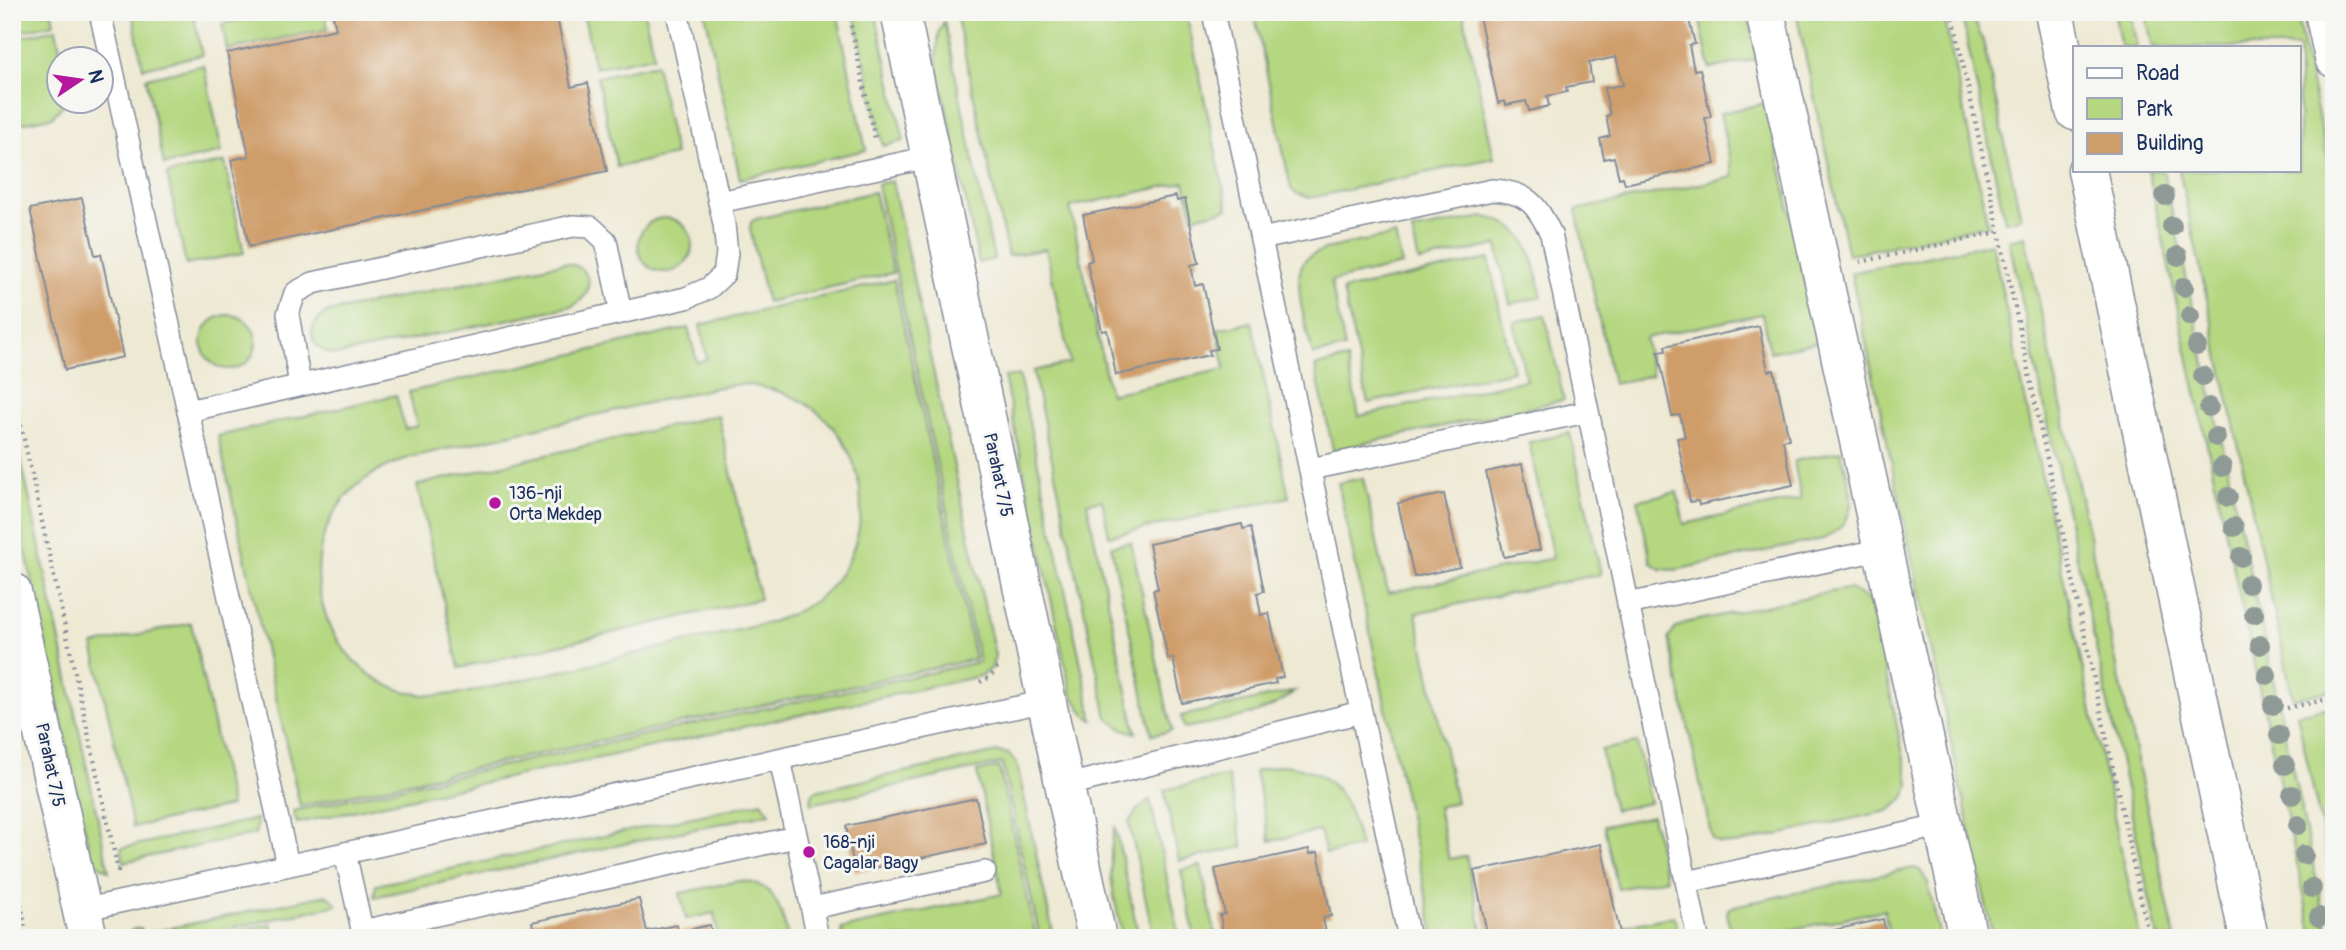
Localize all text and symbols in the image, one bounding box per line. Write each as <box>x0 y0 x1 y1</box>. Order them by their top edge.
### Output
north arrow <box>46 46 116 116</box>
legend <box>2073 46 2300 172</box>
text: Road <box>2136 60 2180 87</box>
text: N <box>82 67 109 86</box>
text: Park <box>2136 96 2173 123</box>
text: Building <box>2136 130 2203 157</box>
street label: Parahat 7/5 <box>978 431 1018 519</box>
place label: 136-nji Orta Mekdep <box>509 482 602 526</box>
marker: 136-nji Orta Mekdep <box>487 495 503 511</box>
street label: Parahat 7/5 <box>30 721 70 809</box>
place label: 168-nji Cagalar Bagy <box>823 831 918 875</box>
marker: 168-nji Cagalar Bagy <box>801 844 817 860</box>

